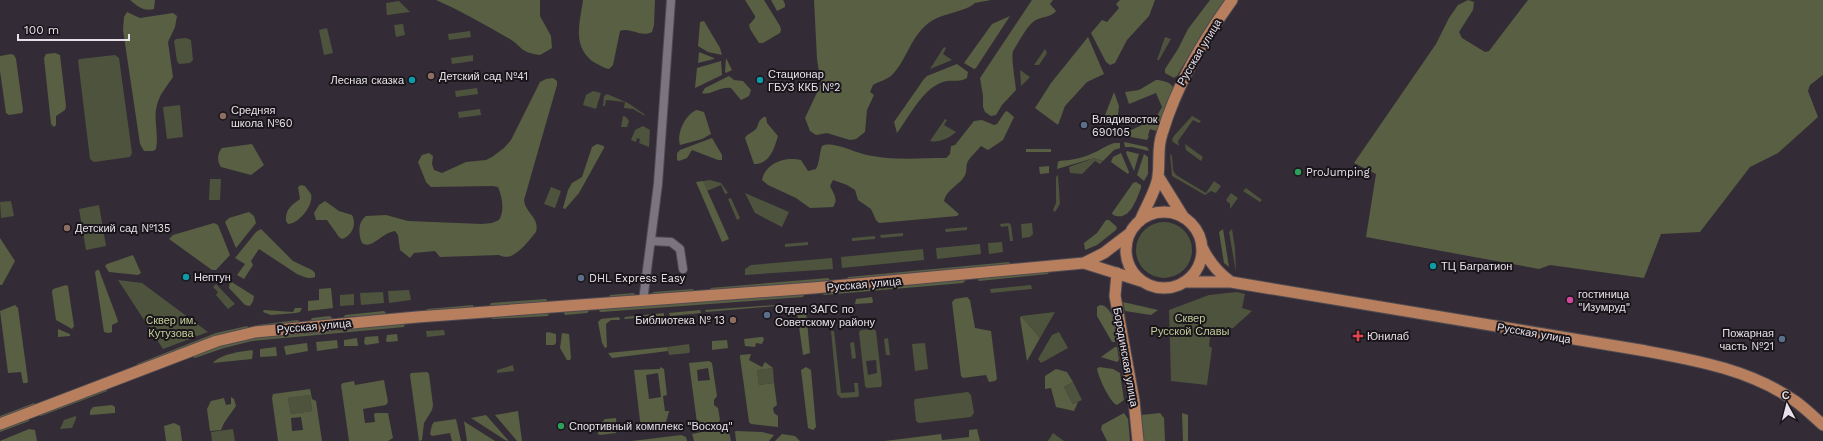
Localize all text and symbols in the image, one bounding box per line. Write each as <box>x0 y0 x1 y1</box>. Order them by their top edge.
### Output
scale bar <box>18 16 129 42</box>
street label: Русская улица <box>1175 16 1225 88</box>
text: 100 m <box>24 23 59 37</box>
place label: Стационар ГБУЗ ККБ №2 <box>768 68 840 94</box>
place label: Детский сад №41 <box>439 70 528 83</box>
marker: Детский сад №41 <box>426 71 436 81</box>
place label: Лесная сказка <box>331 74 405 87</box>
marker: Лесная сказка <box>407 75 417 85</box>
marker: Стационар ГБУЗ ККБ №2 <box>755 75 765 85</box>
place label: Средняя школа №60 <box>231 104 293 130</box>
marker: Средняя школа №60 <box>218 111 228 121</box>
place label: Владивосток 690105 <box>1092 113 1158 139</box>
marker: Владивосток 690105 <box>1079 120 1089 130</box>
place label: ProJumping <box>1306 166 1370 179</box>
marker: ProJumping <box>1293 167 1303 177</box>
place label: Детский сад №135 <box>75 222 170 235</box>
marker: Детский сад №135 <box>62 223 72 233</box>
place label: ТЦ Багратион <box>1441 260 1512 273</box>
marker: ТЦ Багратион <box>1428 261 1438 271</box>
place label: Нептун <box>194 271 231 284</box>
marker: Нептун <box>181 272 191 282</box>
place label: DHL Express Easy <box>589 272 686 285</box>
marker: DHL Express Easy <box>576 273 586 283</box>
street label: Русская улица <box>826 275 903 294</box>
place label: гостиница "Изумруд" <box>1578 288 1630 314</box>
marker: гостиница "Изумруд" <box>1565 295 1575 305</box>
place label: Отдел ЗАГС по Советскому району <box>775 303 876 329</box>
street label: Бородинская улица <box>1110 306 1141 409</box>
marker: Отдел ЗАГС по Советскому району <box>762 310 772 320</box>
park label: Сквер Русской Славы <box>1151 312 1230 338</box>
park label: Cквер им. Кутузова <box>146 314 196 340</box>
place label: Библиотека № 13 <box>635 314 725 327</box>
marker: Библиотека № 13 <box>728 315 738 325</box>
street label: Русская улица <box>276 317 353 336</box>
street label: Русская улица <box>1496 321 1573 347</box>
place label: Пожарная часть №21 <box>1719 327 1774 353</box>
marker: Юнилаб <box>1352 330 1364 342</box>
place label: Юнилаб <box>1367 330 1409 343</box>
marker: Пожарная часть №21 <box>1777 334 1787 344</box>
north arrow <box>1767 385 1807 425</box>
text: С <box>1781 389 1791 403</box>
place label: Спортивный комплекс "Восход" <box>569 420 733 433</box>
marker: Спортивный комплекс "Восход" <box>556 421 566 431</box>

